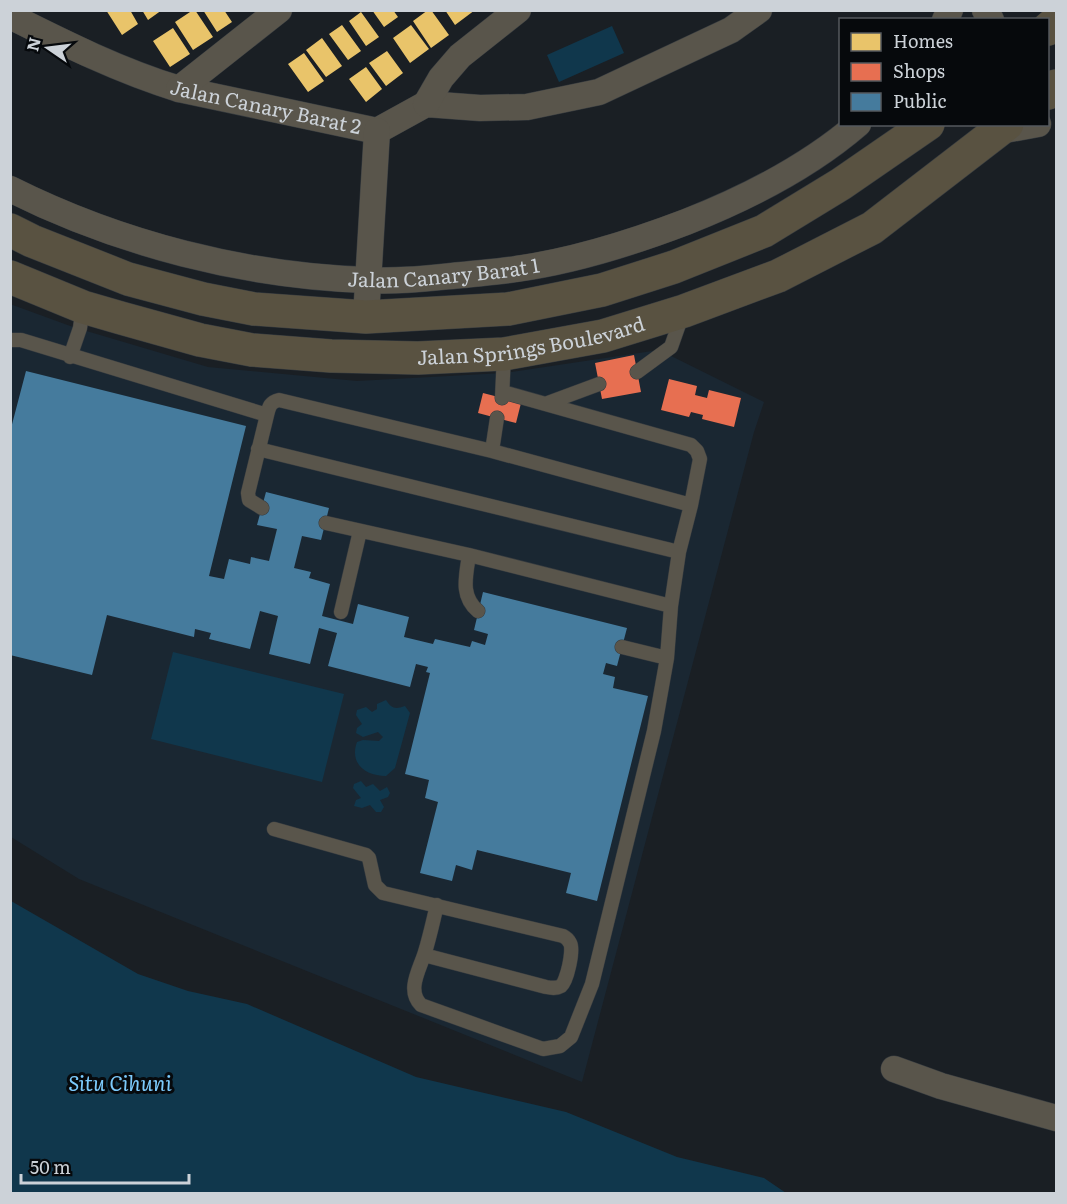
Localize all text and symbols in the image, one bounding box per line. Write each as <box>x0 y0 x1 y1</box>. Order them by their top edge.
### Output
north arrow <box>18 18 78 78</box>
legend <box>839 18 1049 126</box>
text: Homes <box>893 27 953 54</box>
text: N <box>19 35 46 54</box>
text: Shops <box>893 57 945 84</box>
street label: Jalan Canary Barat 2 <box>167 70 364 140</box>
text: Public <box>893 87 947 114</box>
street label: Jalan Canary Barat 1 <box>347 249 541 294</box>
street label: Jalan Springs Boulevard <box>416 307 648 371</box>
water label: Situ Cihuni <box>68 1066 172 1097</box>
scale bar <box>21 1147 189 1185</box>
text: 50 m <box>30 1153 71 1180</box>

